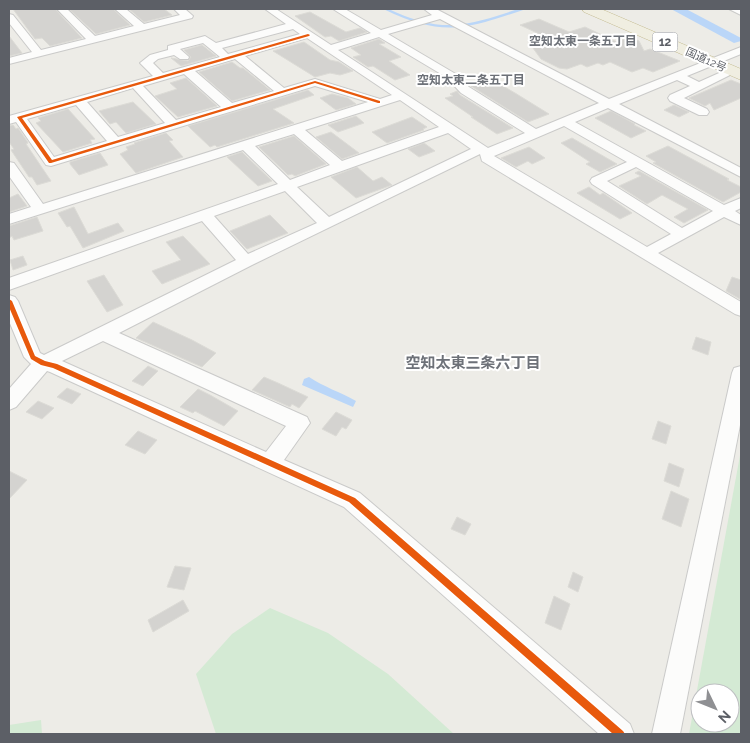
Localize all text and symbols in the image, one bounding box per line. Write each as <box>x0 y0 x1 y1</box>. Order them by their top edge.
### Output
road number: 12 <box>652 32 678 52</box>
district label: 空知太東一条五丁目 <box>529 34 637 48</box>
street label: 国道12号 <box>684 45 728 75</box>
district label: 空知太東二条五丁目 <box>417 73 525 87</box>
district label: 空知太東三条六丁目 <box>405 354 541 372</box>
north arrow <box>690 683 740 733</box>
text: N <box>715 708 734 726</box>

